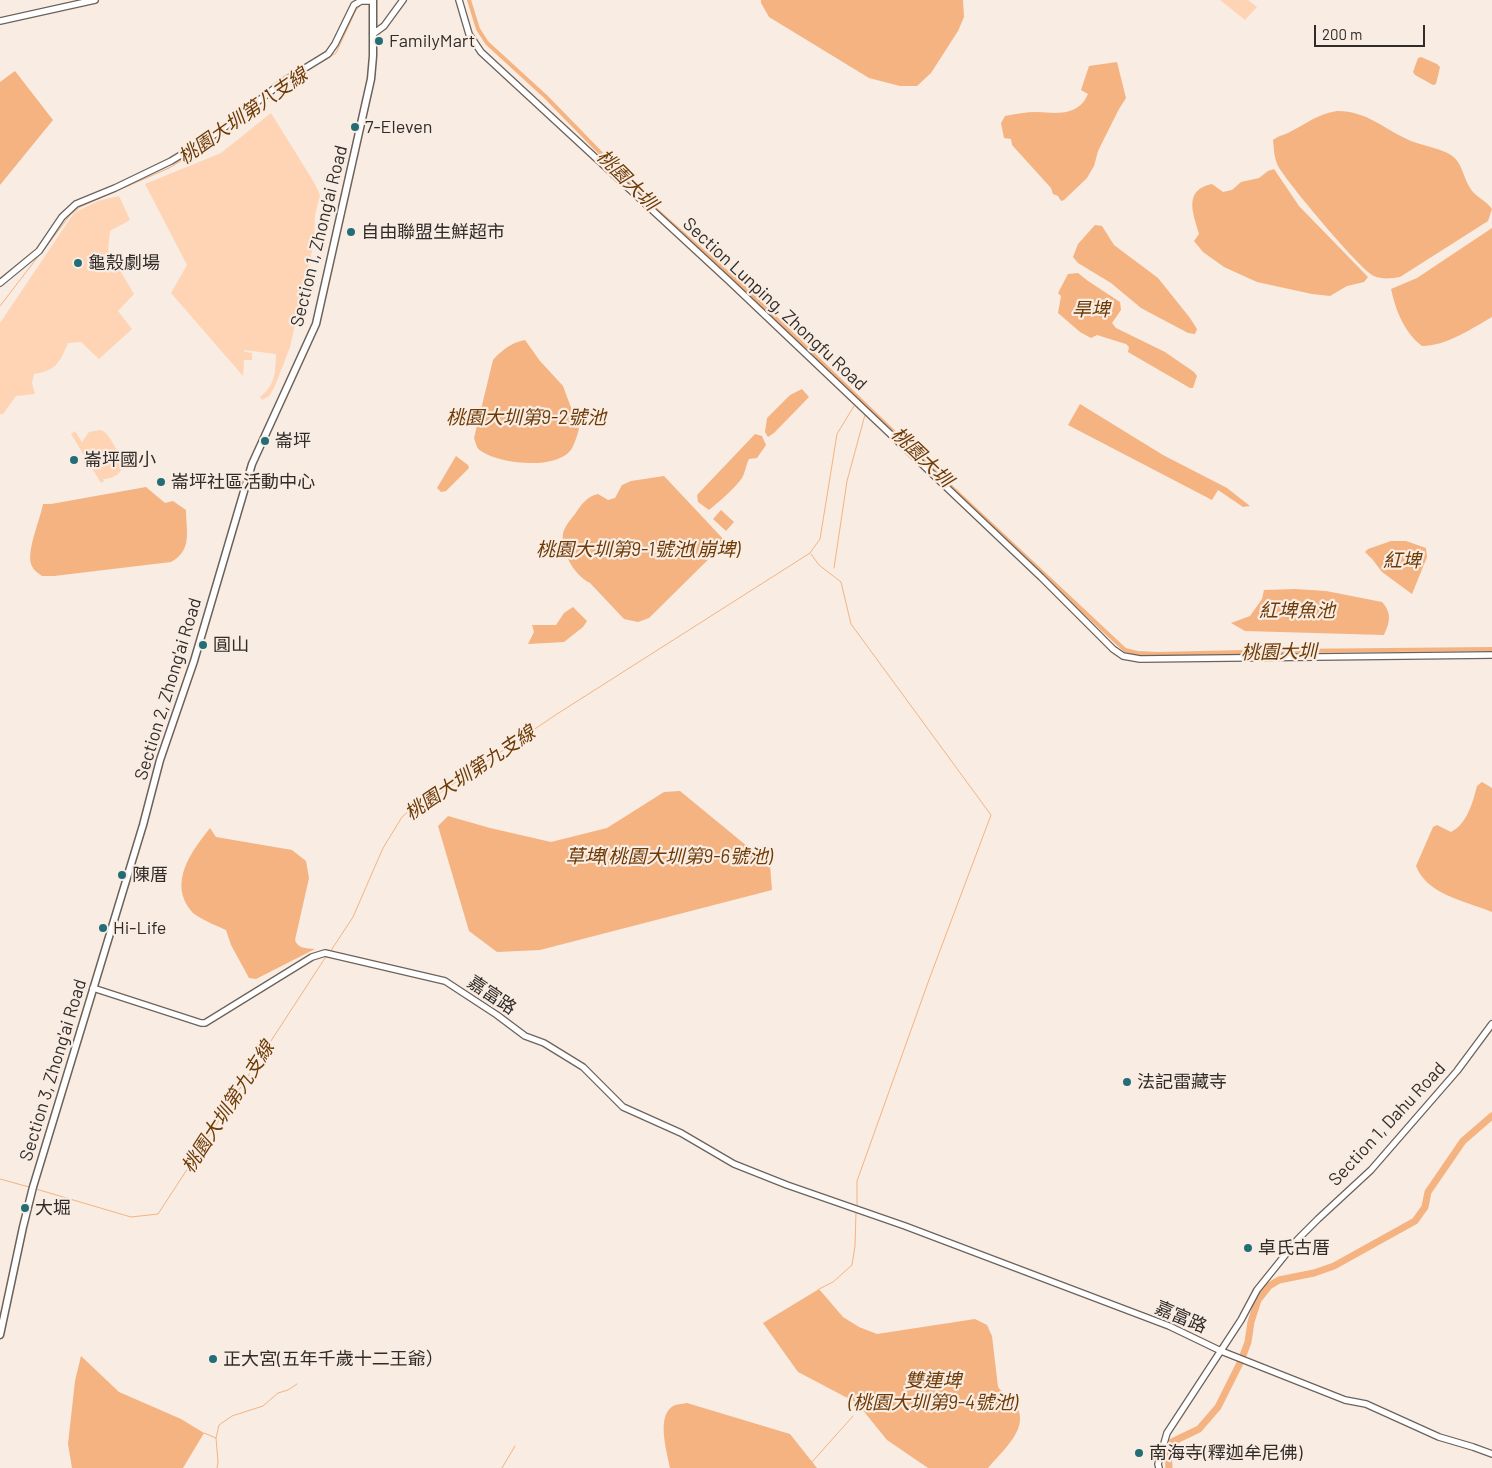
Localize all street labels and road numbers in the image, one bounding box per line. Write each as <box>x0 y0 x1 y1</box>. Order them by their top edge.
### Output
street label: Section 1, Zhong'ai Road <box>286 143 352 329</box>
street label: Section Lunping, Zhongfu Road <box>679 213 871 395</box>
street label: Section 2, Zhong'ai Road <box>130 595 206 783</box>
street label: 嘉富路 <box>464 971 520 1019</box>
street label: Section 3, Zhong'ai Road <box>15 976 91 1164</box>
street label: Section 1, Dahu Road <box>1324 1058 1450 1190</box>
street label: 嘉富路 <box>1152 1297 1210 1337</box>

